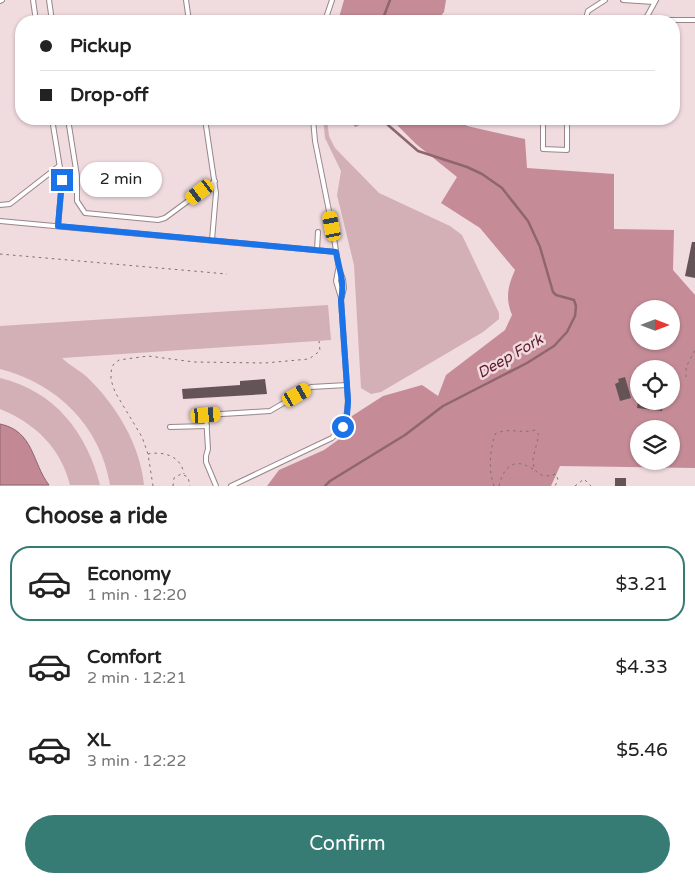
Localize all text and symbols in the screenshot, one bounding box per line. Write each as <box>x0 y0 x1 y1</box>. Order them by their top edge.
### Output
text: Pickup <box>70 35 131 57</box>
text: Drop-off <box>70 84 149 106</box>
callout: 2 min <box>80 162 162 198</box>
route end <box>51 169 73 191</box>
text: 2 min <box>100 169 142 189</box>
car <box>183 177 216 207</box>
car <box>321 210 342 242</box>
north arrow <box>630 300 680 350</box>
map controls <box>630 300 680 470</box>
water label: Deep Fork <box>474 329 548 382</box>
button: locate <box>630 360 680 410</box>
car <box>280 381 313 409</box>
car <box>190 406 221 424</box>
route start <box>332 416 354 438</box>
button: layers <box>630 420 680 470</box>
text: Choose a ride <box>25 503 168 529</box>
icon: car <box>27 561 72 606</box>
text: Economy <box>87 563 171 585</box>
text: $3.21 <box>616 573 668 595</box>
text: 1 min · 12:20 <box>87 585 186 605</box>
icon: car <box>27 644 72 689</box>
text: Comfort <box>87 646 161 668</box>
text: $4.33 <box>616 656 668 678</box>
text: 2 min · 12:21 <box>87 668 186 688</box>
icon: car <box>27 727 72 772</box>
text: XL <box>87 729 111 751</box>
text: $5.46 <box>616 739 668 761</box>
text: 3 min · 12:22 <box>87 751 186 771</box>
button: Confirm <box>25 815 670 873</box>

